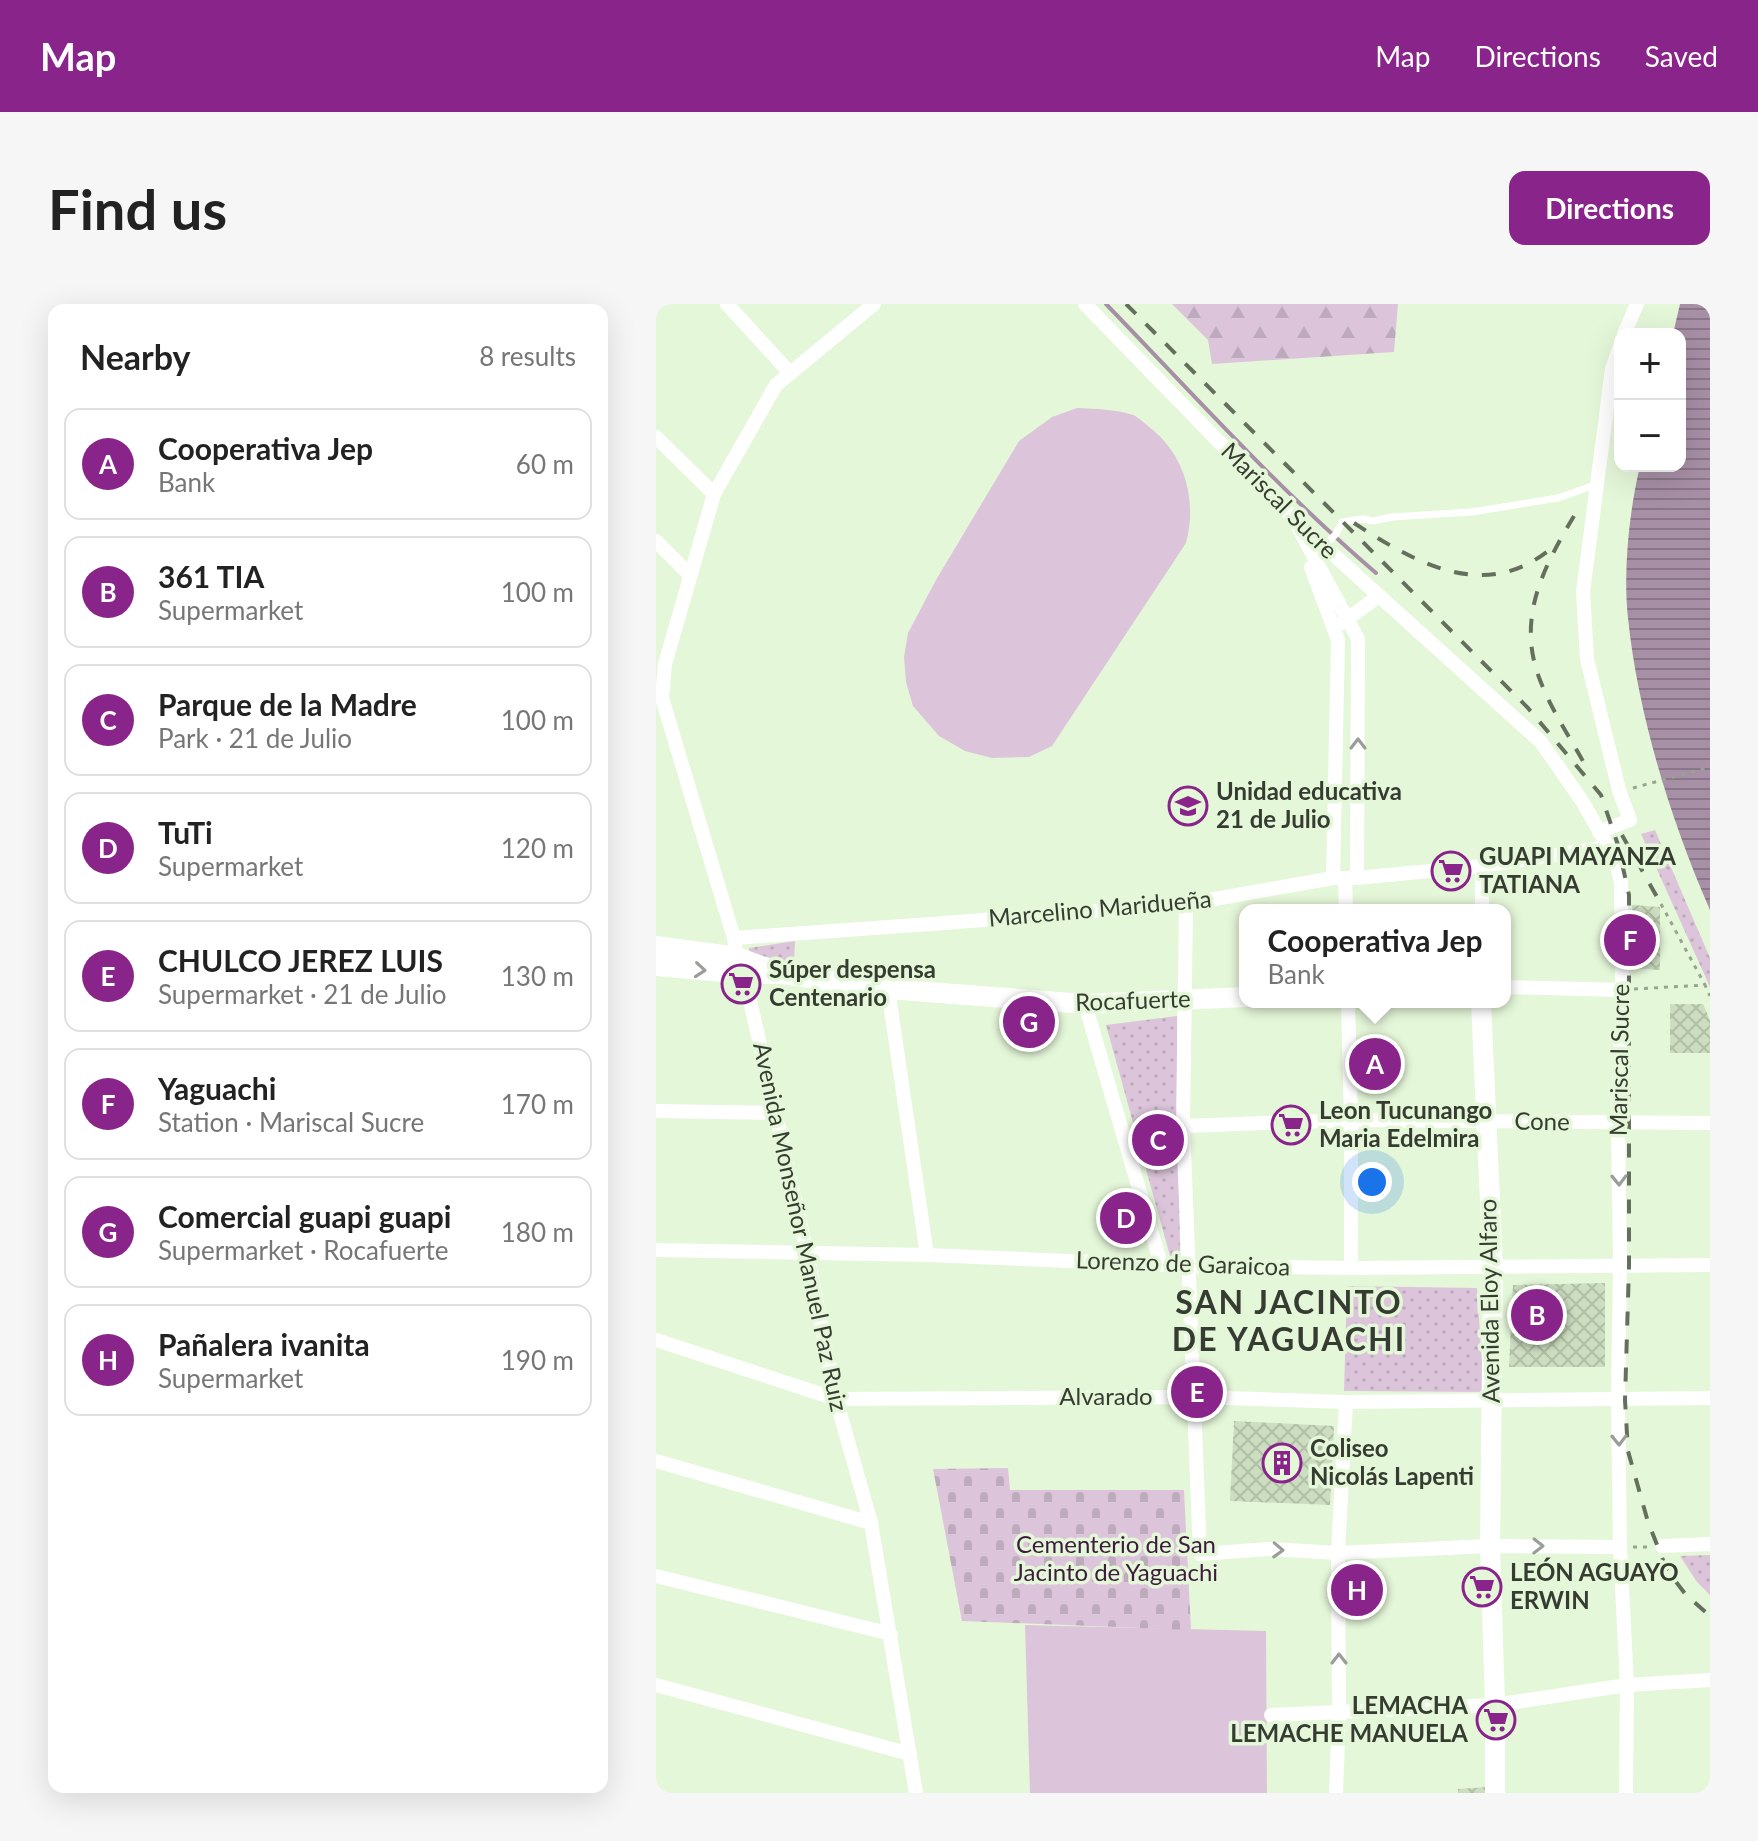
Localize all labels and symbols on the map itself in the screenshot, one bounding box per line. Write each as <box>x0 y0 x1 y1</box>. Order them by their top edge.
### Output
street label: Mariscal Sucre <box>1216 436 1344 564</box>
one-way arrow <box>1349 737 1367 750</box>
place label: Unidad educativa 21 de Julio <box>1216 776 1402 833</box>
school or university icon: Unidad educativa 21 de Julio <box>1167 785 1209 827</box>
place label: GUAPI MAYANZA TATIANA <box>1479 841 1676 898</box>
supermarket icon: GUAPI MAYANZA TATIANA <box>1430 850 1472 892</box>
street label: Marcelino Maridueña <box>987 883 1213 932</box>
pin: F <box>1604 910 1656 970</box>
place label: Súper despensa Centenario <box>769 954 936 1011</box>
one-way arrow <box>694 961 707 978</box>
supermarket icon: Súper despensa Centenario <box>720 963 762 1005</box>
street label: Rocafuerte <box>1075 983 1191 1016</box>
street label: Mariscal Sucre <box>1603 983 1634 1136</box>
pin: G <box>1003 992 1055 1052</box>
pin: A <box>1349 1034 1401 1094</box>
street label: Avenida Monseñor Manuel Paz Ruiz <box>748 1039 855 1414</box>
place label: Leon Tucunango Maria Edelmira <box>1319 1095 1492 1152</box>
supermarket icon: Leon Tucunango Maria Edelmira <box>1270 1104 1312 1146</box>
street label: Cone <box>1514 1106 1570 1135</box>
pin: C <box>1132 1110 1184 1170</box>
your location <box>1352 1162 1392 1202</box>
one-way arrow <box>1610 1174 1628 1187</box>
pin: D <box>1100 1188 1152 1248</box>
street label: Avenida Eloy Alfaro <box>1472 1199 1505 1403</box>
street label: Lorenzo de Garaicoa <box>1075 1244 1291 1281</box>
district label: SAN JACINTO DE YAGUACHI <box>1172 1282 1406 1358</box>
pin: B <box>1511 1285 1563 1345</box>
pin: E <box>1171 1362 1223 1422</box>
street label: Alvarado <box>1059 1381 1153 1410</box>
place label: Coliseo Nicolás Lapenti <box>1310 1433 1474 1490</box>
one-way arrow <box>1610 1434 1628 1447</box>
building icon: Coliseo Nicolás Lapenti <box>1261 1442 1303 1484</box>
park label: Cementerio de San Jacinto de Yaguachi <box>1014 1529 1218 1586</box>
one-way arrow <box>1532 1537 1545 1555</box>
one-way arrow <box>1272 1541 1285 1558</box>
place label: LEÓN AGUAYO ERWIN <box>1510 1557 1679 1614</box>
pin: H <box>1331 1560 1383 1620</box>
supermarket icon: LEÓN AGUAYO ERWIN <box>1461 1566 1503 1608</box>
one-way arrow <box>1330 1652 1348 1665</box>
place label: LEMACHA LEMACHE MANUELA <box>1230 1690 1468 1747</box>
supermarket icon: LEMACHA LEMACHE MANUELA <box>1475 1699 1517 1741</box>

